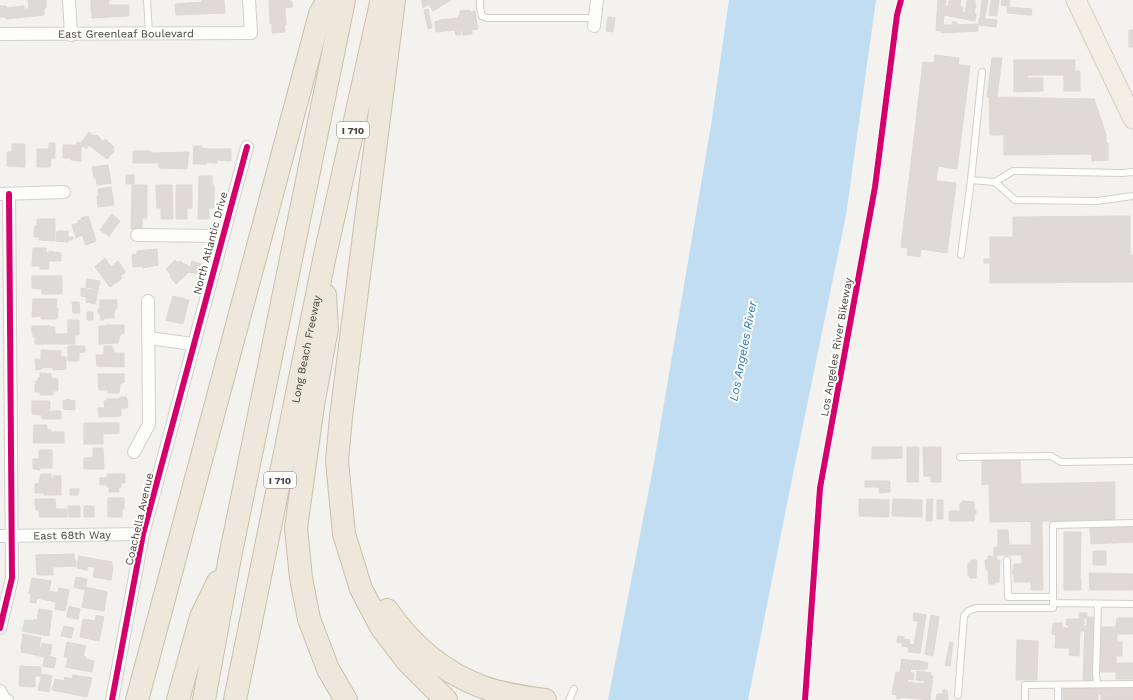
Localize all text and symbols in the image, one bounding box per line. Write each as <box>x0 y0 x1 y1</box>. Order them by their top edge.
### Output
street label: East Greenleaf Boulevard <box>58 27 194 41</box>
road number: I 710 <box>337 122 369 138</box>
street label: North Atlantic Drive <box>190 190 230 296</box>
street label: Los Angeles River Bikeway <box>818 276 855 418</box>
street label: Long Beach Freeway <box>289 294 324 404</box>
water label: Los Angeles River <box>726 298 760 402</box>
street label: Coachella Avenue <box>123 472 156 567</box>
road number: I 710 <box>264 472 296 488</box>
street label: East 68th Way <box>33 528 111 543</box>

